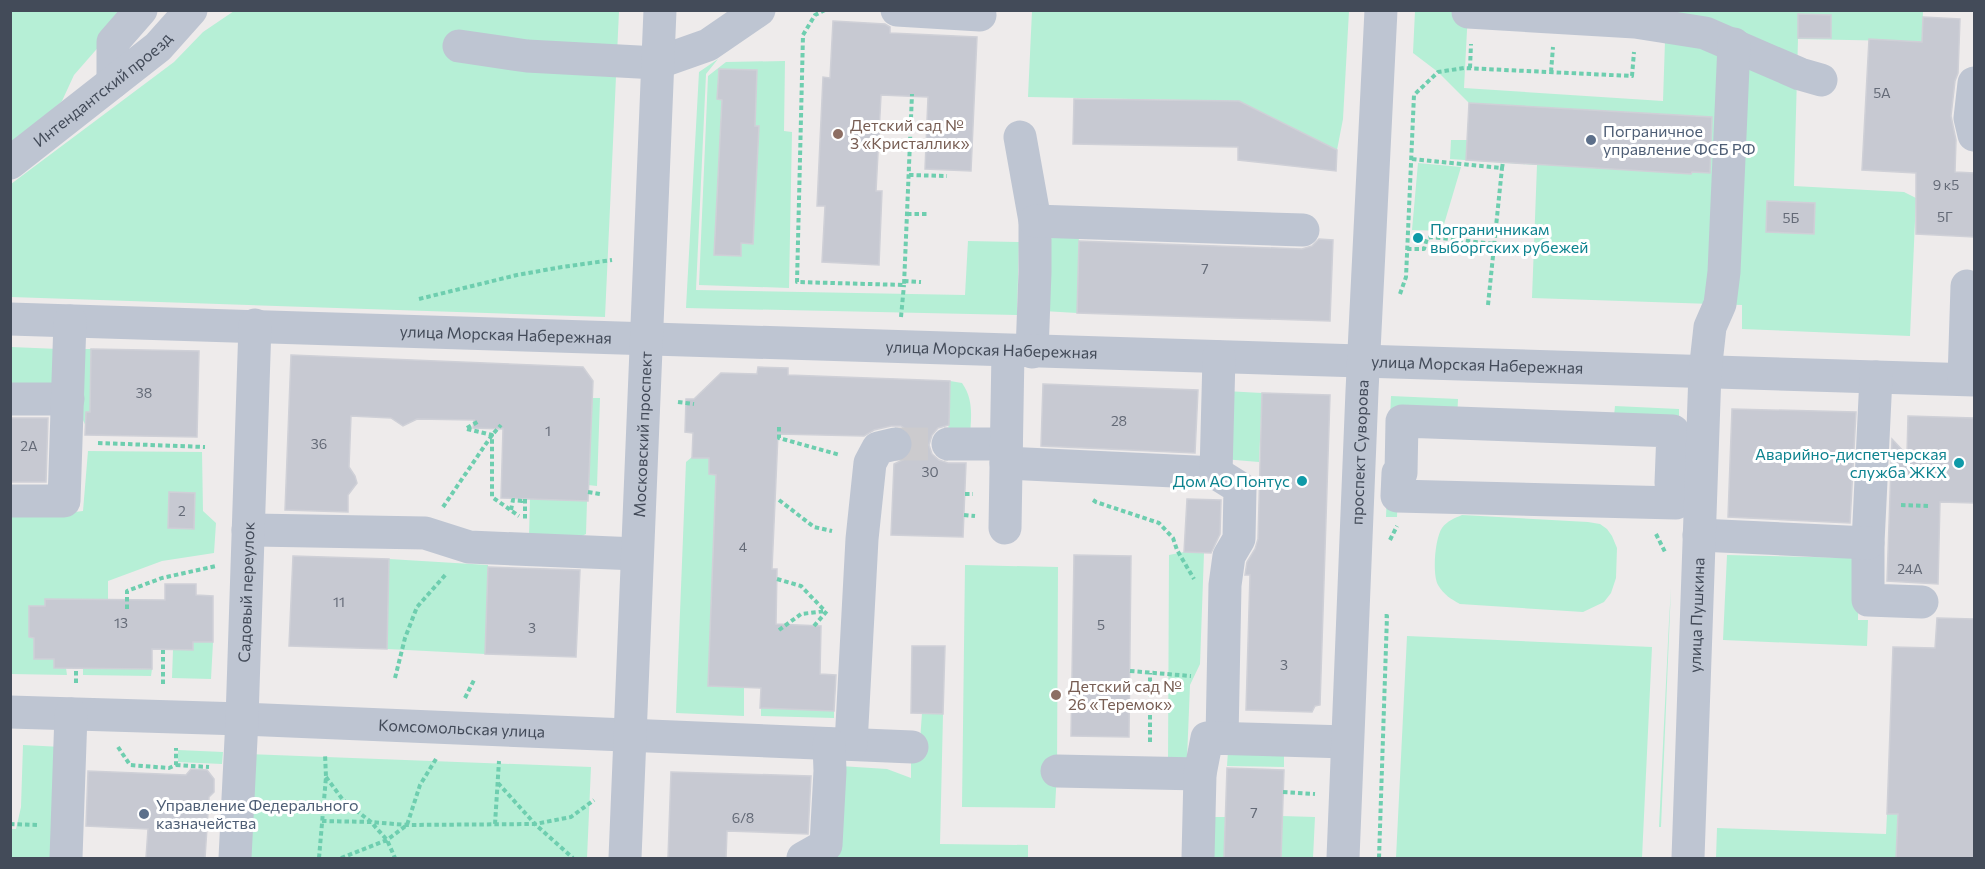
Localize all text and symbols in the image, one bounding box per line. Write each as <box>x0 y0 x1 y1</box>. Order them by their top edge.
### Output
street label: Интендантский проезд <box>29 28 176 150</box>
house number: 5А <box>1873 84 1891 101</box>
place label: Детский сад № 3 «Кристаллик» <box>850 115 970 152</box>
place label: Пограничное управление ФСБ РФ <box>1603 121 1755 158</box>
marker: Детский сад № 3 «Кристаллик» <box>831 127 845 141</box>
marker: Пограничное управление ФСБ РФ <box>1584 133 1598 147</box>
house number: 9 к5 <box>1933 176 1959 193</box>
house number: 5Г <box>1937 208 1953 225</box>
house number: 5Б <box>1783 209 1800 226</box>
place label: Пограничникам выборгских рубежей <box>1430 219 1588 256</box>
marker: Пограничникам выборгских рубежей <box>1411 231 1425 245</box>
house number: 7 <box>1201 260 1209 277</box>
street label: улица Морская Набережная <box>399 321 612 347</box>
street label: улица Морская Набережная <box>885 336 1098 362</box>
street label: Московский проспект <box>629 350 655 518</box>
street label: улица Морская Набережная <box>1371 351 1584 377</box>
street label: проспект Суворова <box>1347 379 1372 525</box>
house number: 38 <box>136 384 152 401</box>
house number: 28 <box>1111 412 1127 429</box>
house number: 1 <box>545 422 551 439</box>
house number: 36 <box>311 435 327 452</box>
house number: 2А <box>20 437 38 454</box>
place label: Аварийно-диспетчерская служба ЖКХ <box>1755 444 1947 481</box>
marker: Аварийно-диспетчерская служба ЖКХ <box>1952 456 1966 470</box>
house number: 30 <box>921 463 939 480</box>
place label: Дом АО Понтус <box>1173 471 1290 490</box>
marker: Дом АО Понтус <box>1295 474 1309 488</box>
house number: 2 <box>178 502 186 519</box>
street label: Садовый переулок <box>234 521 258 663</box>
house number: 4 <box>739 538 748 555</box>
street label: улица Пушкина <box>1684 557 1708 673</box>
house number: 24А <box>1897 560 1923 577</box>
house number: 11 <box>333 593 345 610</box>
house number: 13 <box>114 614 128 631</box>
house number: 5 <box>1097 616 1105 633</box>
house number: 3 <box>528 619 536 636</box>
house number: 3 <box>1280 656 1288 673</box>
place label: Детский сад № 26 «Теремок» <box>1068 676 1182 713</box>
marker: Детский сад № 26 «Теремок» <box>1049 688 1063 702</box>
street label: Комсомольская улица <box>378 715 545 741</box>
place label: Управление Федерального казначейства <box>156 795 359 832</box>
house number: 7 <box>1250 804 1258 821</box>
marker: Управление Федерального казначейства <box>137 807 151 821</box>
house number: 6/8 <box>732 809 754 826</box>

